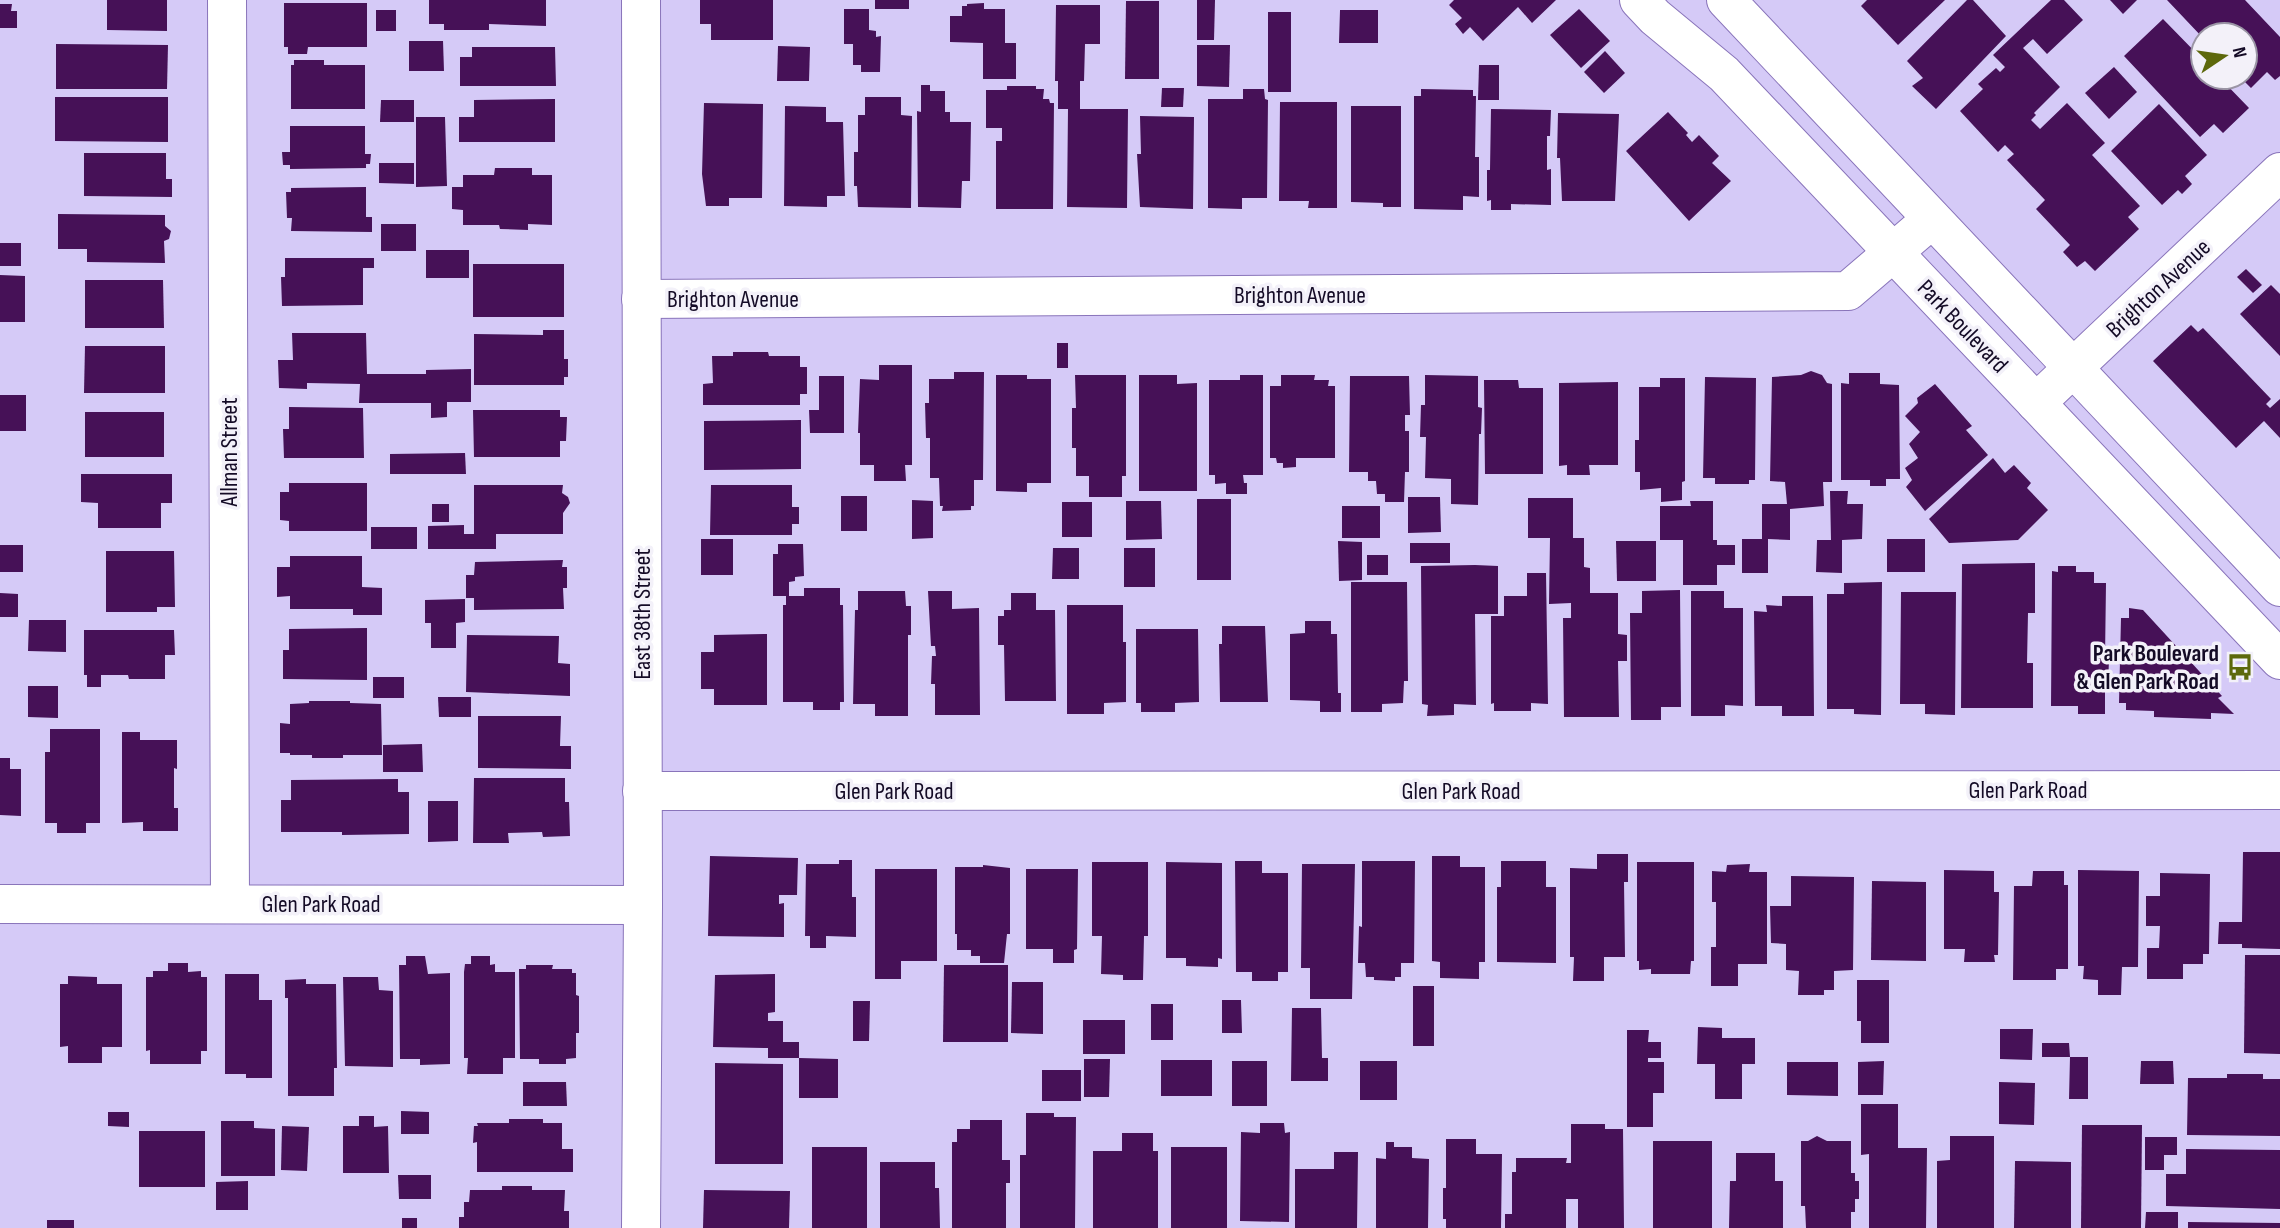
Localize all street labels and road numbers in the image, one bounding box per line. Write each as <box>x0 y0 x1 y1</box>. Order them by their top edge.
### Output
street label: Brighton Avenue <box>2100 233 2216 344</box>
street label: Park Boulevard <box>1911 274 2014 379</box>
street label: Brighton Avenue <box>1234 281 1366 310</box>
street label: Brighton Avenue <box>667 285 799 314</box>
street label: Allman Street <box>215 398 244 507</box>
street label: East 38th Street <box>628 548 657 680</box>
street label: Glen Park Road <box>1968 776 2088 805</box>
street label: Glen Park Road <box>834 777 954 806</box>
street label: Glen Park Road <box>1401 777 1521 806</box>
street label: Glen Park Road <box>261 890 381 919</box>

